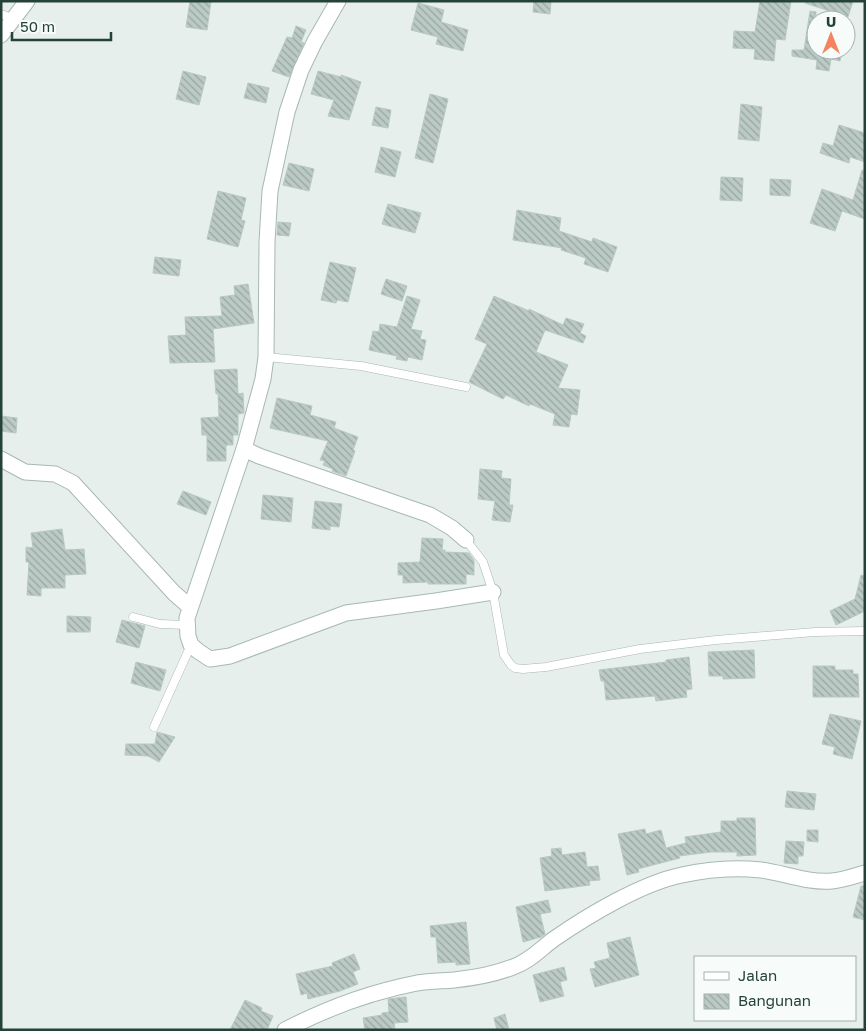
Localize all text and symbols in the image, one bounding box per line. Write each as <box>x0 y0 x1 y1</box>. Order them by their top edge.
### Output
scale bar <box>12 10 111 42</box>
north arrow <box>806 10 856 60</box>
text: U <box>826 13 836 30</box>
text: 50 m <box>20 17 55 35</box>
legend <box>694 956 856 1021</box>
text: Jalan <box>738 966 777 984</box>
text: Bangunan <box>738 991 811 1009</box>

